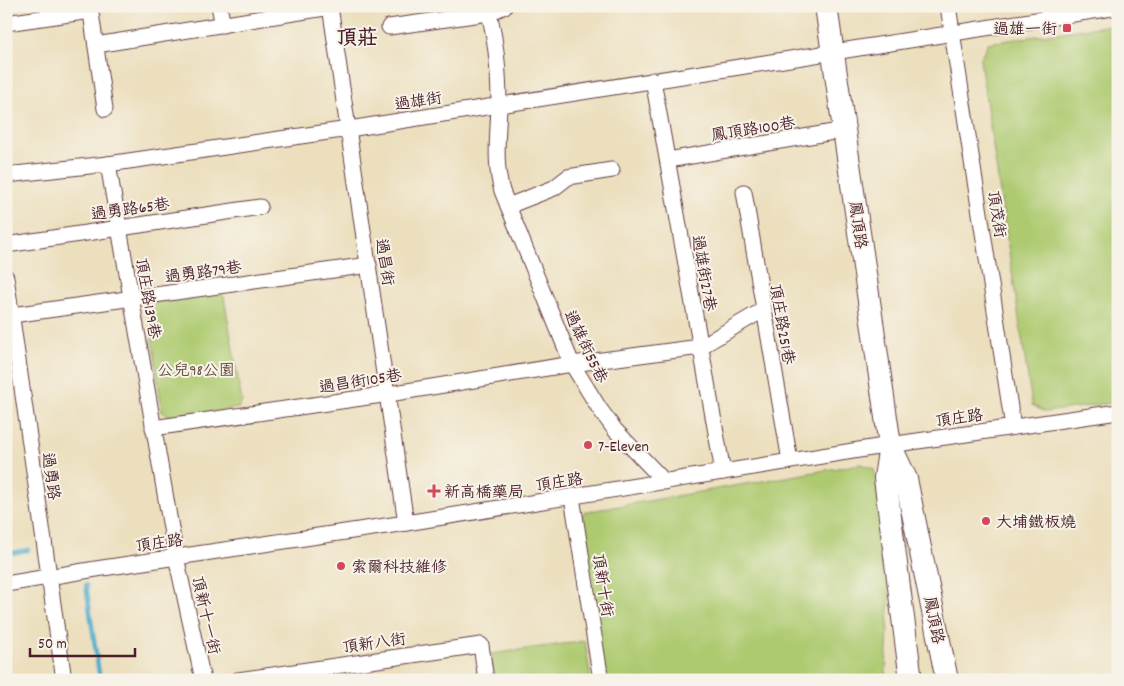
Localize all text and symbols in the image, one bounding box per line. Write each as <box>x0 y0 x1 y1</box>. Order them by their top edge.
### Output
place label: 過雄一街 <box>993 19 1057 42</box>
marker: 過雄一街 <box>1061 22 1073 34</box>
district label: 頂莊 <box>336 25 378 55</box>
street label: 過雄街 <box>393 87 444 118</box>
street label: 鳳頂路100巷 <box>710 112 797 148</box>
street label: 頂茂街 <box>980 189 1011 240</box>
street label: 過勇路65巷 <box>90 194 171 227</box>
street label: 鳳頂路 <box>842 200 871 251</box>
street label: 過雄街27巷 <box>685 233 721 313</box>
street label: 過昌街 <box>368 237 399 288</box>
street label: 頂庄路139巷 <box>128 256 165 341</box>
street label: 過勇路79巷 <box>163 257 243 290</box>
street label: 頂庄路251巷 <box>762 282 799 367</box>
street label: 過雄街55巷 <box>557 307 612 388</box>
park label: 公兒98公園 <box>157 360 235 383</box>
street label: 過昌街105巷 <box>317 365 403 400</box>
street label: 頂庄路 <box>934 405 985 434</box>
place label: 7-Eleven <box>598 436 649 459</box>
marker: 7-Eleven <box>582 439 594 451</box>
street label: 過勇路 <box>35 451 64 502</box>
street label: 頂庄路 <box>534 468 585 499</box>
place label: 新高橋藥局 <box>444 482 524 505</box>
marker: 新高橋藥局 <box>428 485 440 497</box>
place label: 大埔鐵板燒 <box>996 512 1076 535</box>
marker: 大埔鐵板燒 <box>980 515 992 527</box>
street label: 頂庄路 <box>134 530 185 559</box>
street label: 頂新十街 <box>585 552 618 619</box>
place label: 索爾科技維修 <box>351 557 447 580</box>
marker: 索爾科技維修 <box>335 560 347 572</box>
street label: 頂新十一街 <box>184 574 225 657</box>
street label: 鳳頂路 <box>917 595 948 646</box>
scale bar <box>30 626 135 658</box>
street label: 頂新八街 <box>341 629 408 660</box>
text: 50 m <box>38 634 67 656</box>

